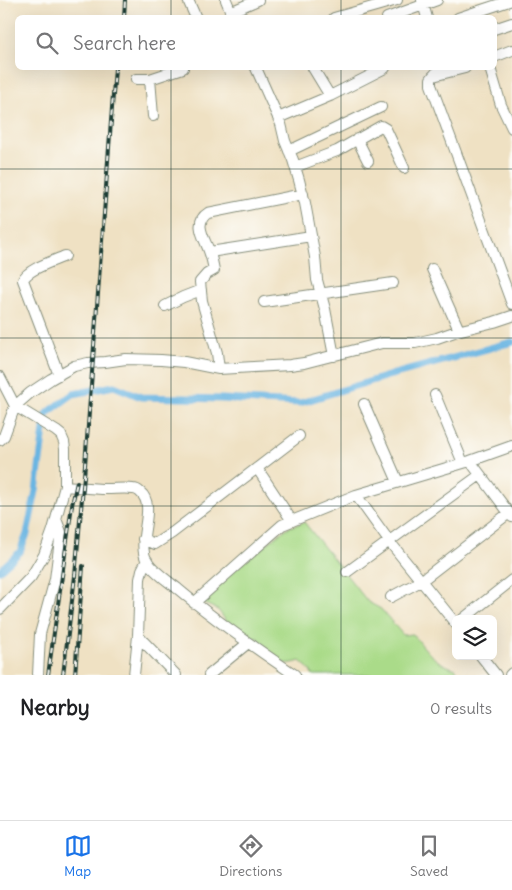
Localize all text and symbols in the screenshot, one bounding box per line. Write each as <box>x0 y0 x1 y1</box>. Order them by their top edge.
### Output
search box <box>15 15 497 70</box>
icon: search <box>33 29 61 57</box>
text: Search here <box>73 31 176 55</box>
map controls <box>452 615 497 660</box>
button: layers <box>452 615 497 660</box>
text: Nearby <box>20 694 90 721</box>
text: 0 results <box>430 698 492 718</box>
tab: Map <box>64 832 92 880</box>
tab: Directions <box>219 832 282 880</box>
tab: Saved <box>410 832 448 880</box>

